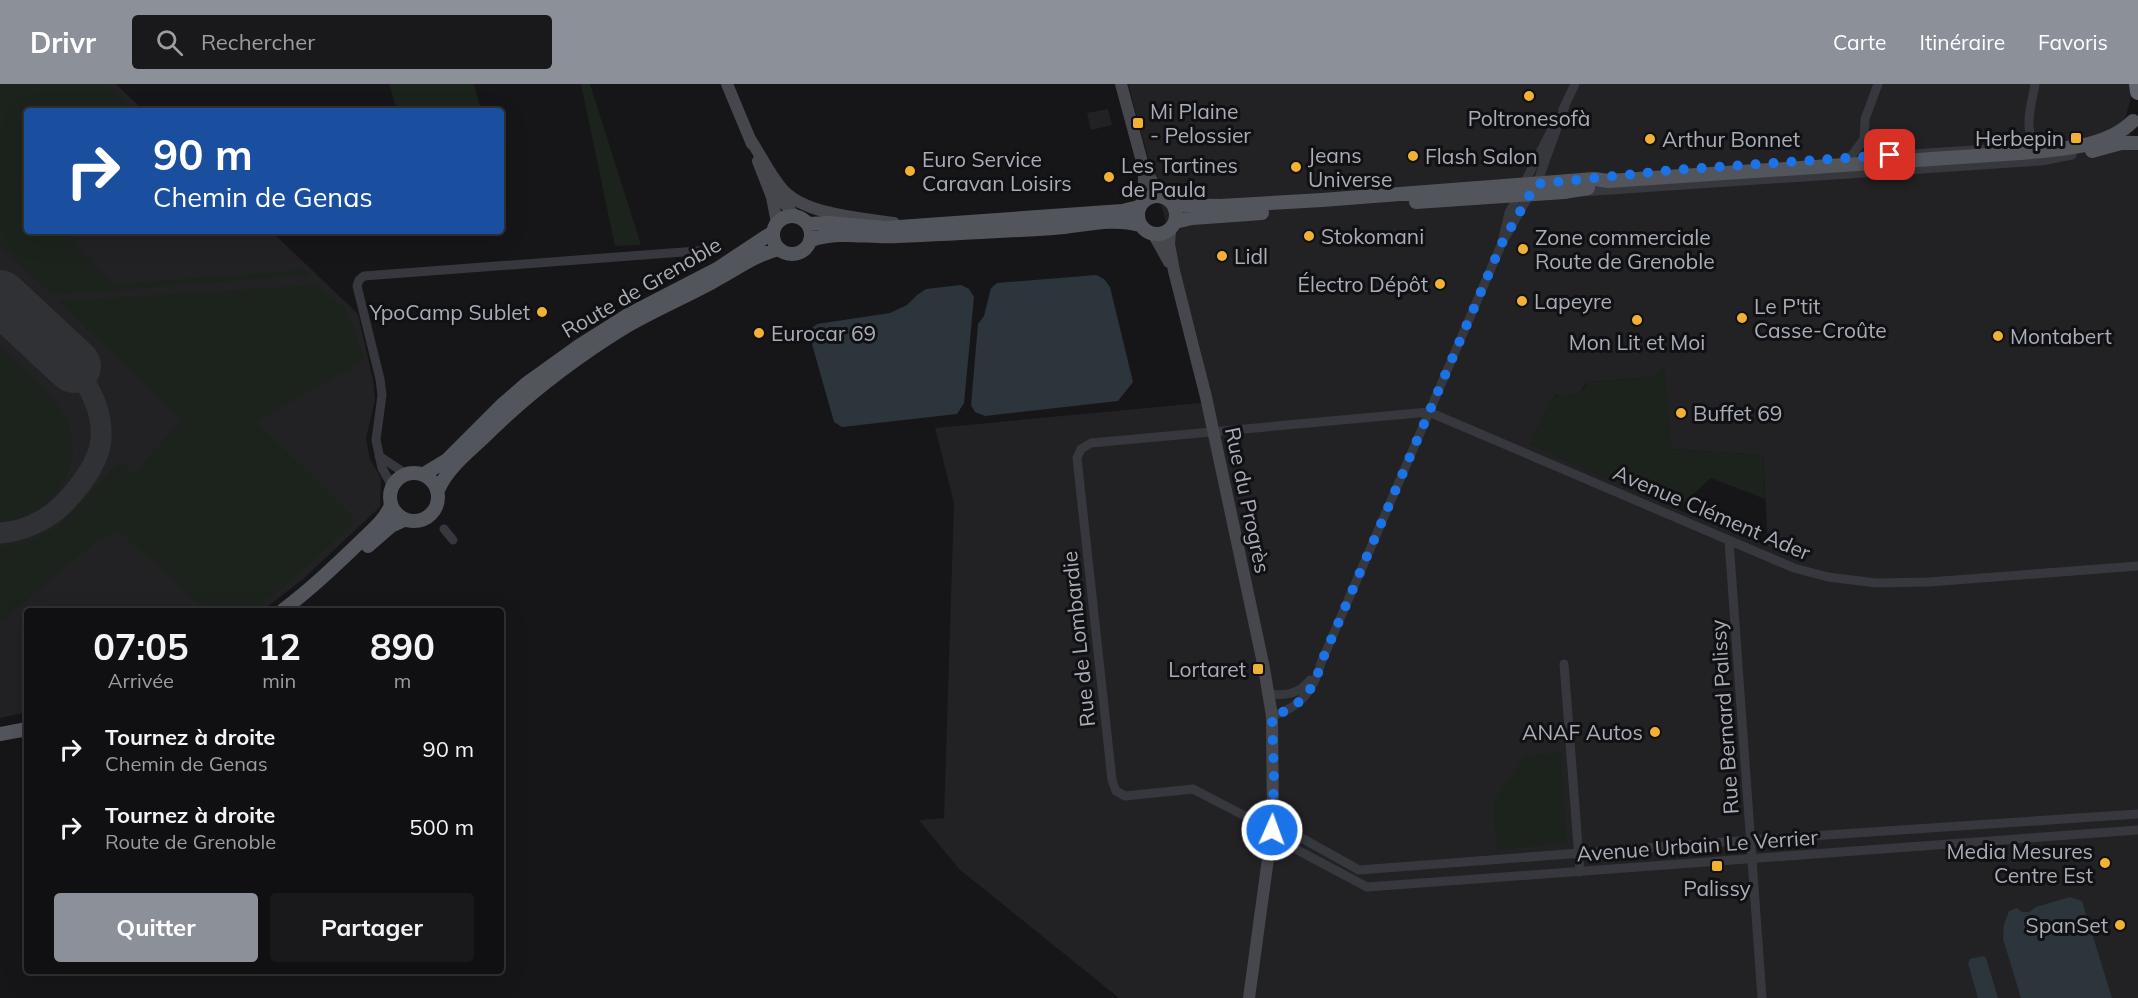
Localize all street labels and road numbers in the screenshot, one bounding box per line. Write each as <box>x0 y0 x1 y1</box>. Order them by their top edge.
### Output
street label: Route de Grenoble <box>557 231 725 343</box>
street label: Rue du Progrès <box>1220 425 1276 575</box>
street label: Avenue Clément Ader <box>1610 459 1815 565</box>
street label: Rue de Lombardie <box>1056 550 1100 728</box>
street label: Rue Bernard Palissy <box>1704 619 1744 815</box>
street label: Avenue Urbain Le Verrier <box>1575 824 1819 866</box>

